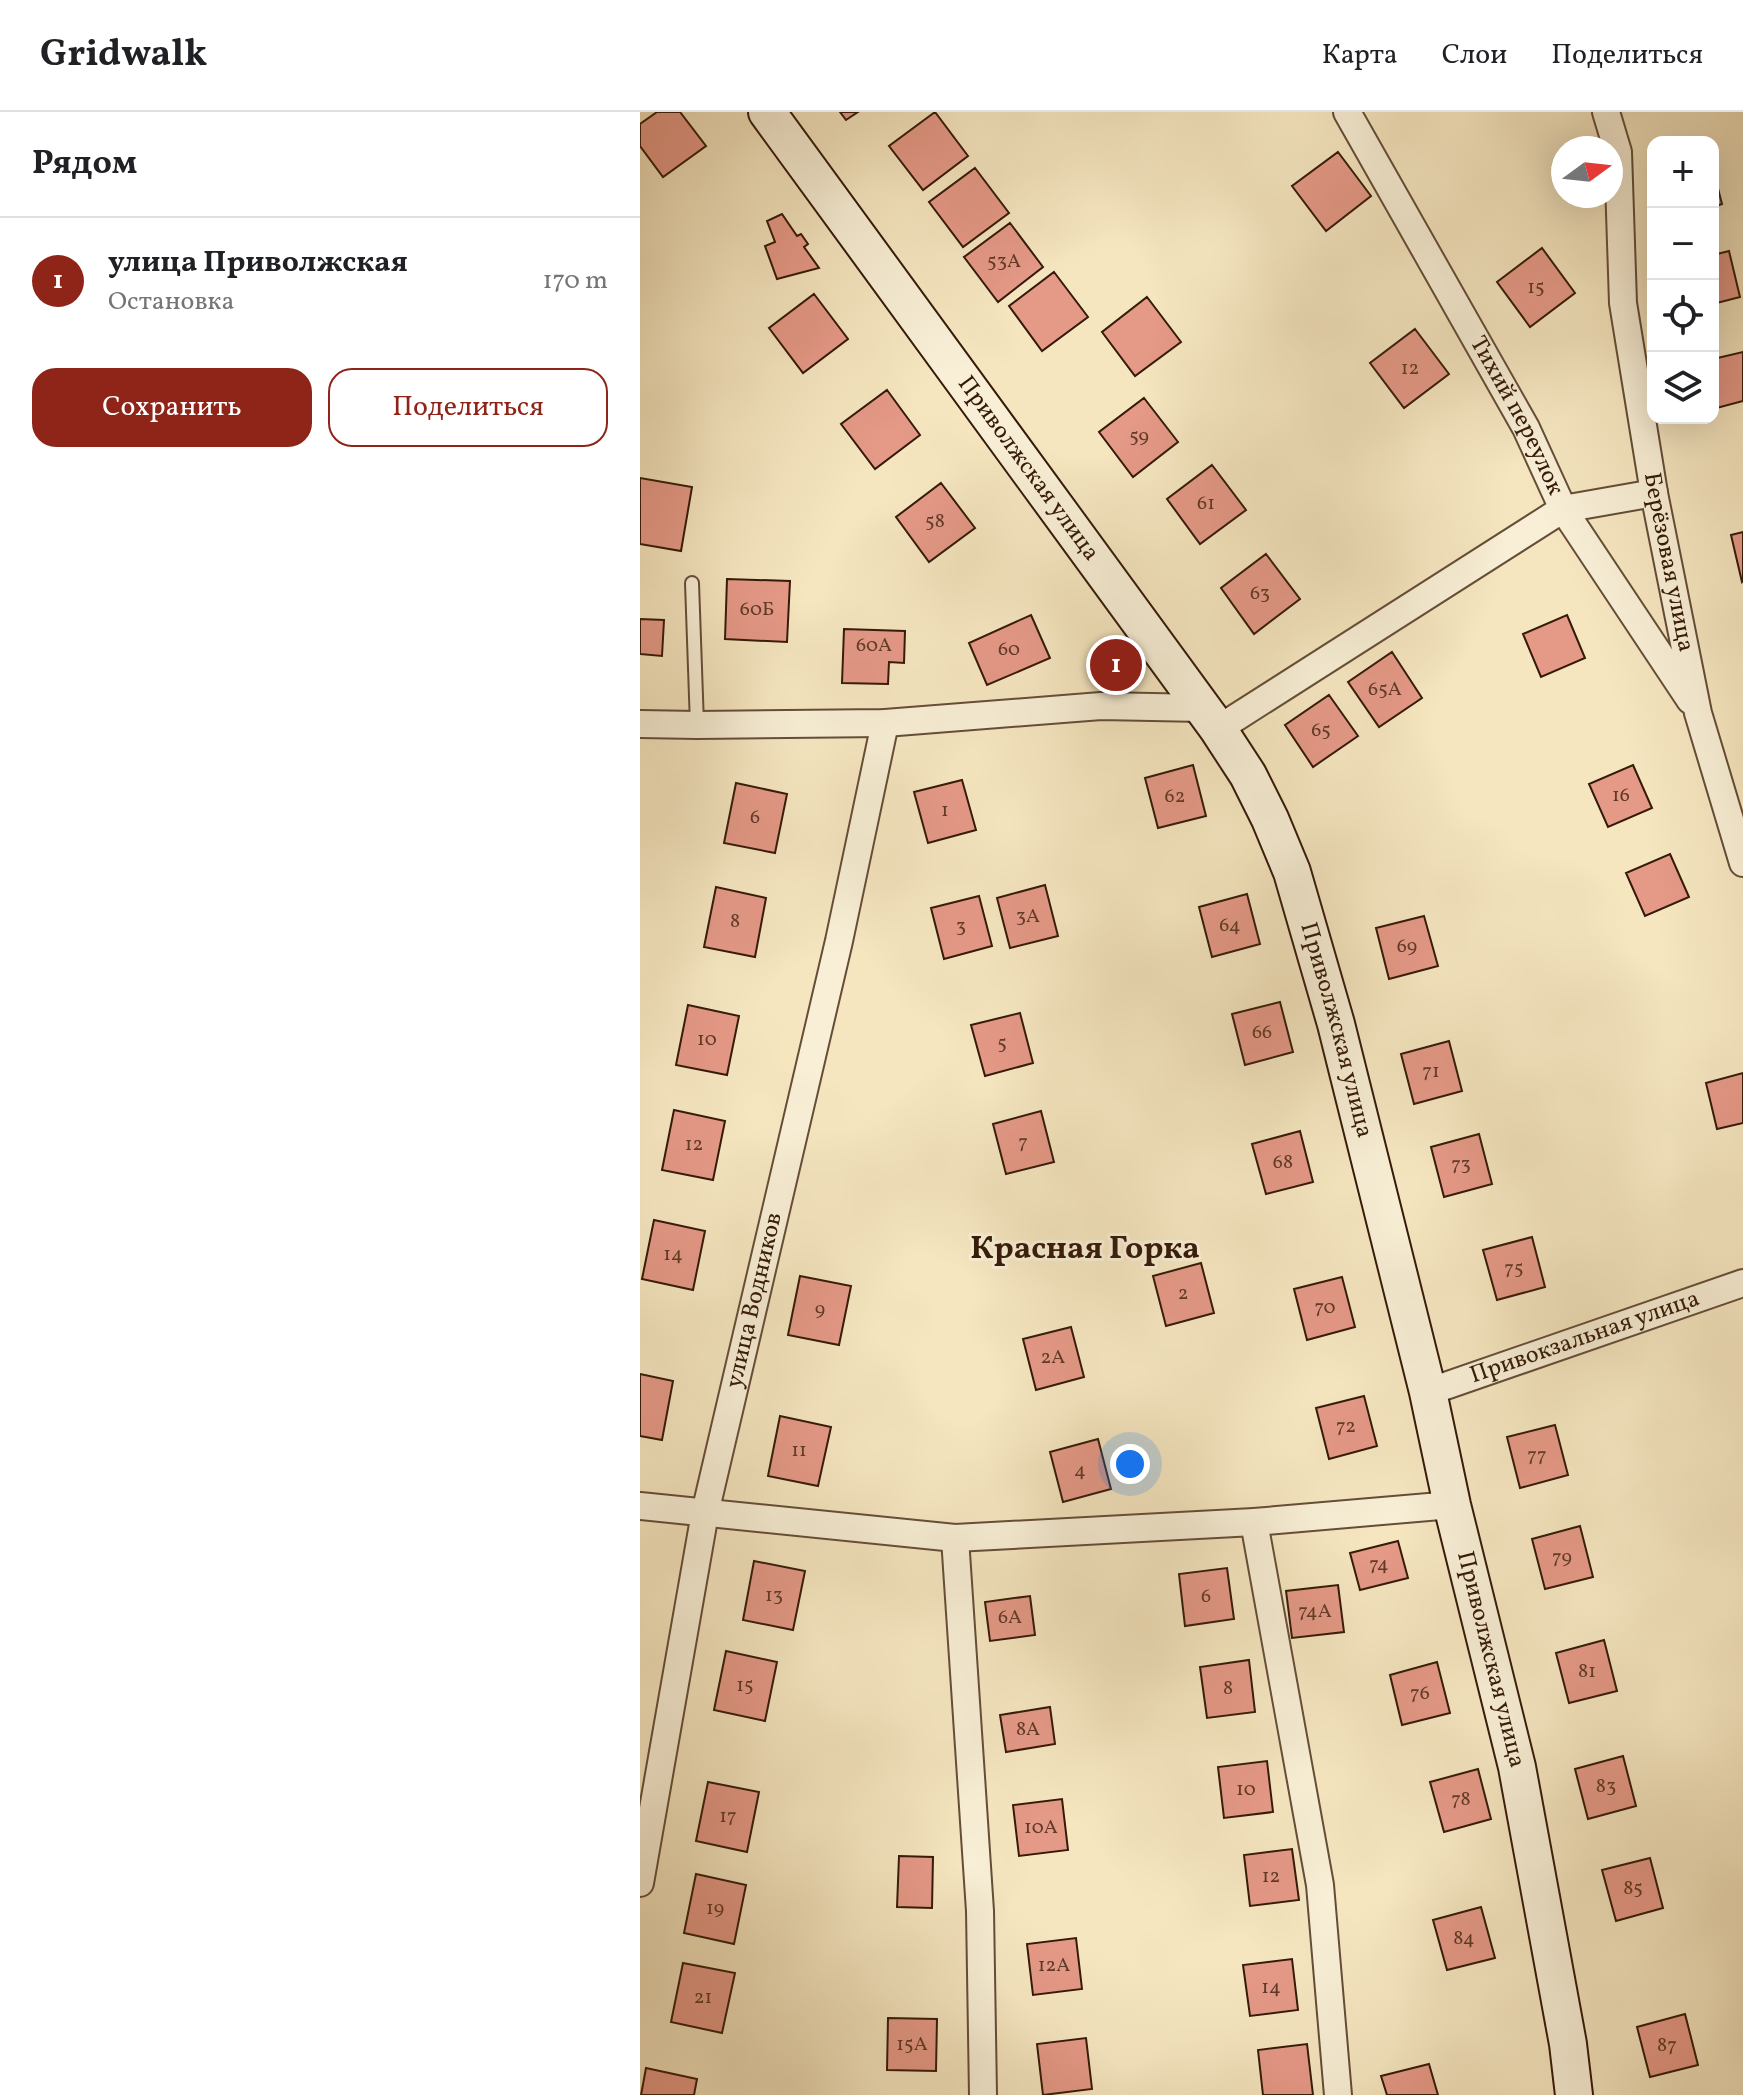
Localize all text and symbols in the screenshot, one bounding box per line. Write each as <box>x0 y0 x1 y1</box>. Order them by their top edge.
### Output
text: Gridwalk <box>40 29 207 82</box>
text: Карта <box>1322 36 1398 75</box>
text: Слои <box>1442 36 1507 75</box>
text: Поделиться <box>1551 36 1703 75</box>
north arrow <box>1551 136 1623 208</box>
map controls <box>1647 136 1719 424</box>
button: + <box>1647 136 1719 208</box>
text: Рядом <box>32 141 137 188</box>
button: − <box>1647 208 1719 280</box>
text: улица Приволжская <box>108 242 408 284</box>
house number: 53А <box>987 248 1021 276</box>
text: 1 <box>53 263 63 299</box>
text: 170 m <box>543 263 608 299</box>
house number: 15 <box>1527 274 1545 302</box>
button: locate <box>1647 280 1719 352</box>
text: Остановка <box>108 284 234 320</box>
street label: Тихий переулок <box>1460 330 1572 501</box>
button: layers <box>1647 352 1719 424</box>
house number: 12 <box>1401 355 1419 383</box>
button: Сохранить <box>32 368 312 447</box>
button: Поделиться <box>328 368 608 447</box>
street label: Приволжская улица <box>949 369 1107 568</box>
house number: 59 <box>1129 423 1149 451</box>
street label: Берёзовая улица <box>1634 470 1702 655</box>
house number: 61 <box>1197 490 1215 518</box>
house number: 58 <box>925 508 945 536</box>
house number: 63 <box>1250 580 1270 608</box>
house number: 60Б <box>740 596 774 624</box>
house number: 60А <box>856 632 892 660</box>
pin: 1 <box>1090 635 1142 695</box>
house number: 60 <box>998 636 1020 664</box>
house number: 65А <box>1368 676 1402 704</box>
house number: 65 <box>1311 717 1331 745</box>
house number: 16 <box>1612 782 1630 810</box>
house number: 62 <box>1165 783 1185 811</box>
house number: 1 <box>941 797 949 825</box>
house number: 6 <box>750 804 760 832</box>
house number: 3А <box>1016 903 1040 931</box>
house number: 8 <box>730 908 740 936</box>
house number: 64 <box>1219 912 1241 940</box>
house number: 3 <box>956 913 966 941</box>
street label: Приволжская улица <box>1290 918 1381 1142</box>
house number: 69 <box>1397 933 1417 961</box>
house number: 66 <box>1252 1019 1272 1047</box>
house number: 10 <box>697 1026 717 1054</box>
house number: 5 <box>997 1030 1007 1058</box>
house number: 71 <box>1422 1058 1440 1086</box>
house number: 7 <box>1018 1129 1028 1157</box>
house number: 12 <box>685 1131 703 1159</box>
house number: 68 <box>1273 1149 1293 1177</box>
house number: 73 <box>1451 1151 1471 1179</box>
street label: улица Водников <box>718 1209 792 1392</box>
district label: Красная Горка <box>970 1228 1200 1272</box>
house number: 14 <box>663 1241 683 1269</box>
house number: 75 <box>1504 1255 1524 1283</box>
house number: 2 <box>1178 1280 1188 1308</box>
street label: Привокзальная улица <box>1465 1282 1704 1393</box>
house number: 70 <box>1315 1294 1335 1322</box>
house number: 9 <box>815 1296 825 1324</box>
house number: 2А <box>1041 1344 1065 1372</box>
house number: 72 <box>1336 1413 1356 1441</box>
house number: 11 <box>791 1437 807 1465</box>
house number: 77 <box>1527 1442 1547 1470</box>
your location <box>1110 1444 1150 1484</box>
house number: 4 <box>1074 1457 1086 1485</box>
house number: 79 <box>1552 1544 1572 1572</box>
street label: Приволжская улица <box>1447 1548 1534 1771</box>
house number: 74 <box>1369 1551 1389 1579</box>
house number: 13 <box>765 1582 783 1610</box>
house number: 6 <box>1201 1583 1211 1611</box>
house number: 74А <box>1298 1598 1332 1626</box>
house number: 6А <box>998 1604 1022 1632</box>
house number: 81 <box>1578 1658 1596 1686</box>
house number: 15 <box>736 1672 754 1700</box>
house number: 8 <box>1223 1675 1233 1703</box>
house number: 76 <box>1410 1680 1430 1708</box>
house number: 8А <box>1016 1716 1040 1744</box>
house number: 83 <box>1596 1773 1616 1801</box>
house number: 10 <box>1236 1776 1256 1804</box>
house number: 78 <box>1451 1786 1471 1814</box>
house number: 17 <box>719 1803 737 1831</box>
house number: 10А <box>1024 1814 1058 1842</box>
house number: 12 <box>1262 1863 1280 1891</box>
house number: 85 <box>1623 1875 1643 1903</box>
house number: 19 <box>706 1895 724 1923</box>
house number: 84 <box>1453 1925 1475 1953</box>
house number: 12А <box>1038 1952 1070 1980</box>
house number: 14 <box>1261 1974 1281 2002</box>
house number: 21 <box>694 1984 712 2012</box>
house number: 15А <box>896 2031 928 2059</box>
house number: 87 <box>1657 2032 1677 2060</box>

